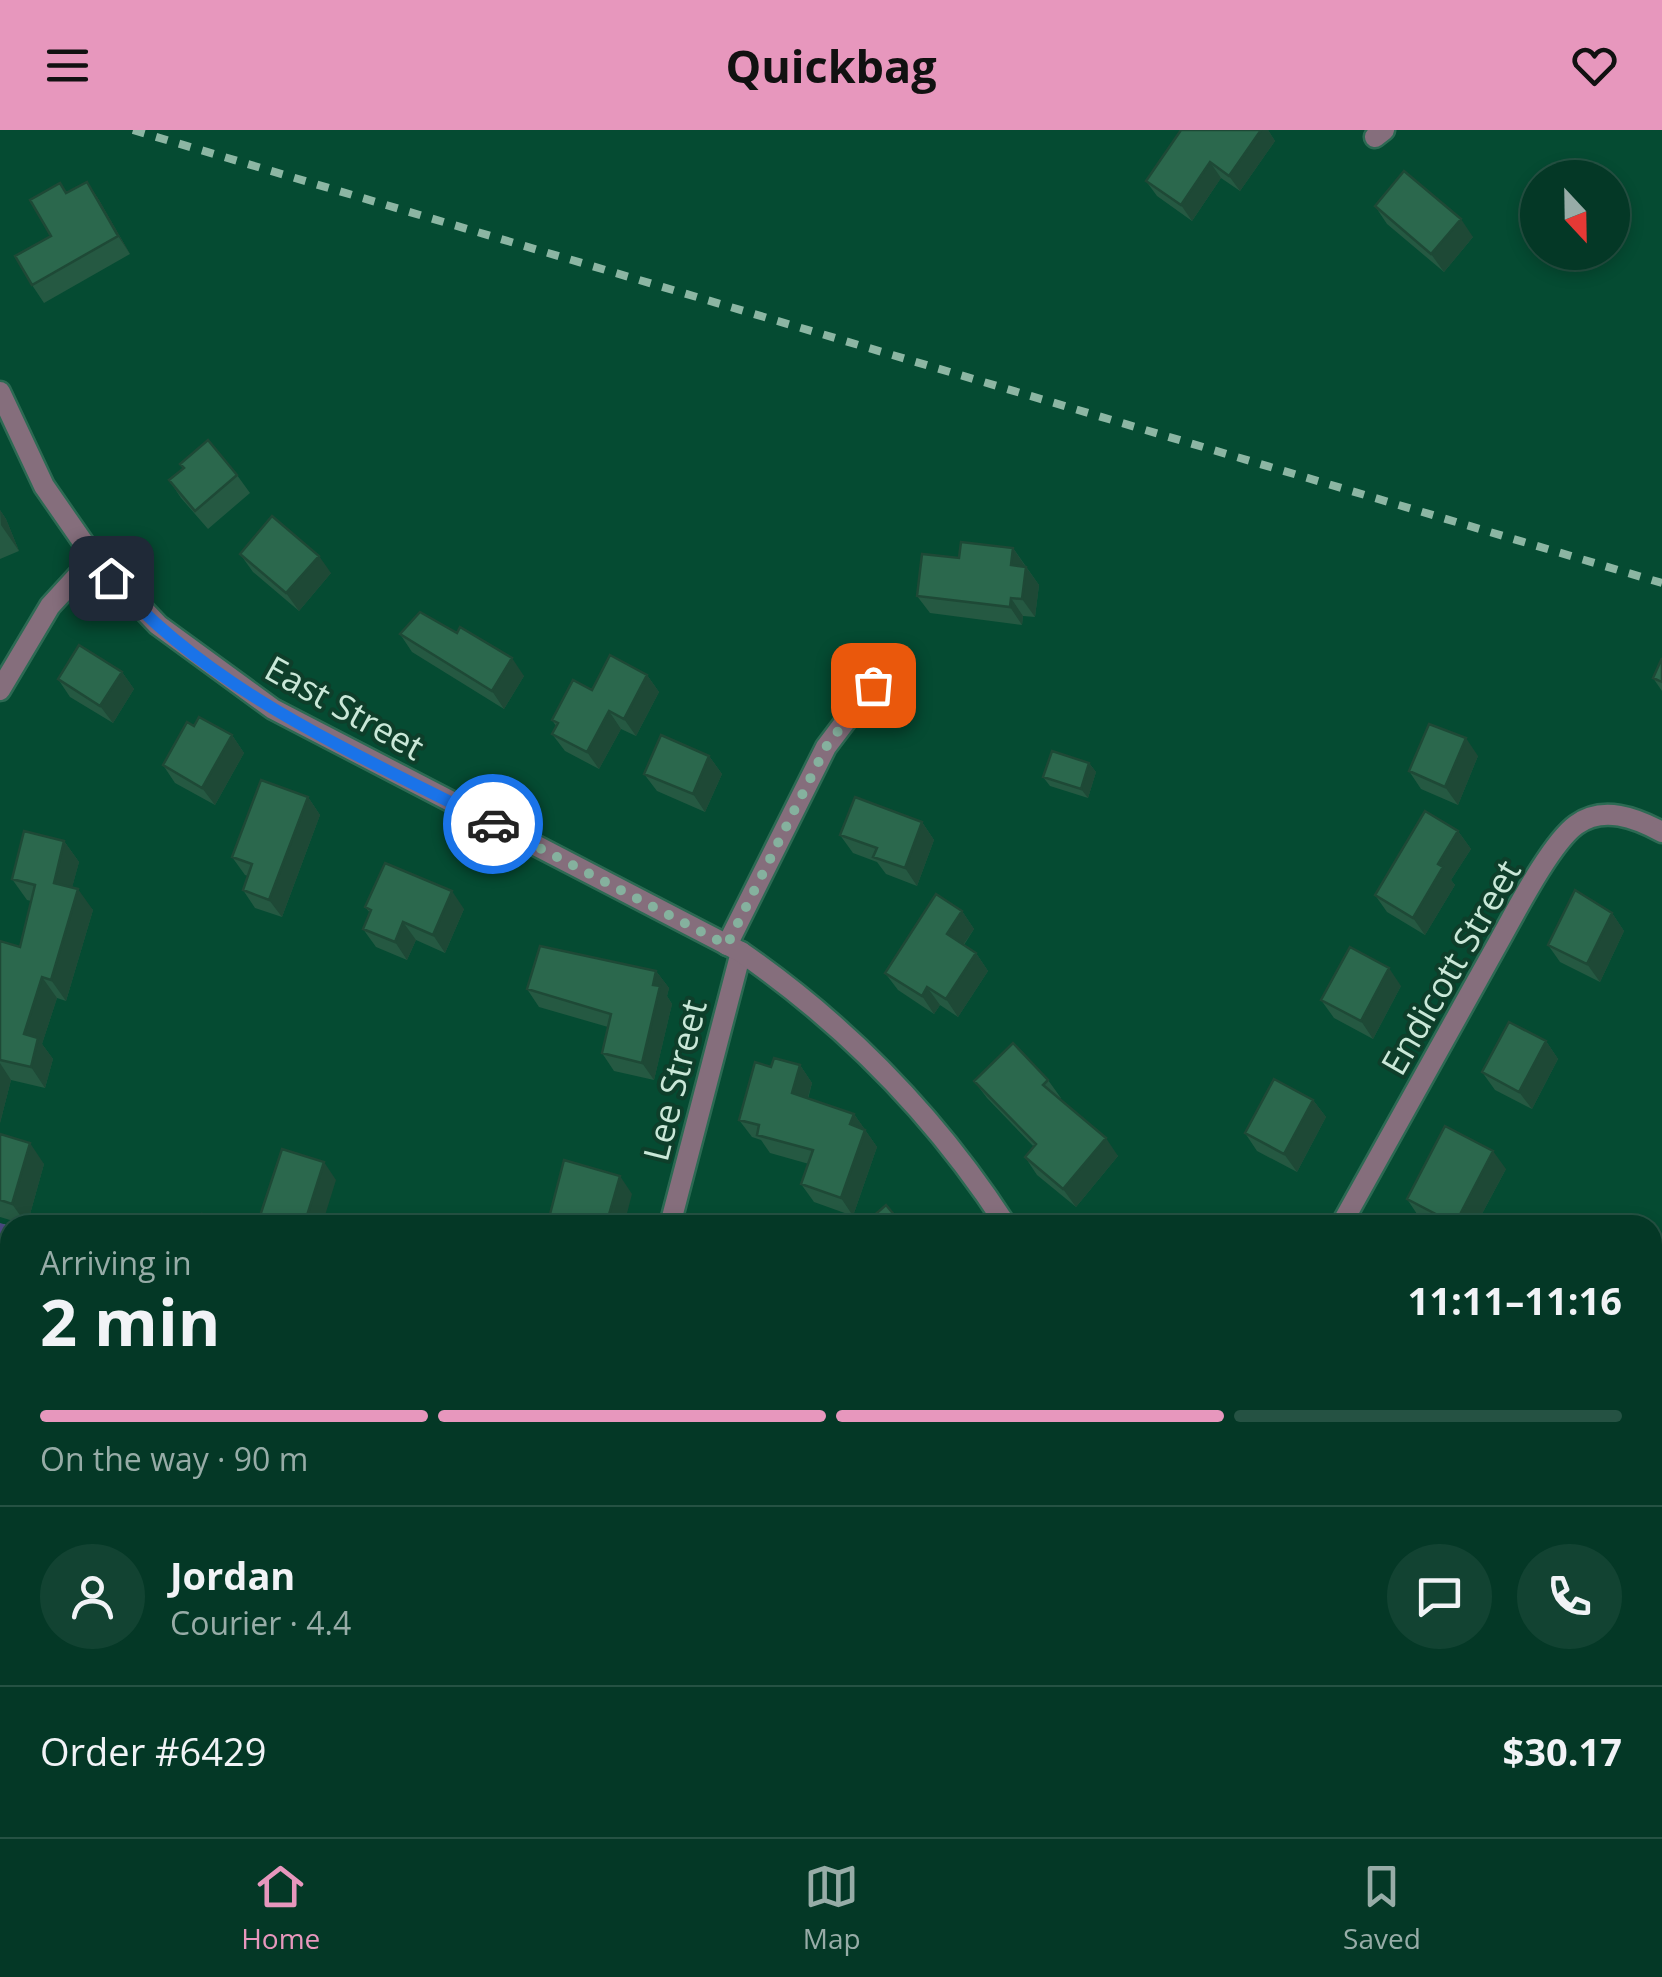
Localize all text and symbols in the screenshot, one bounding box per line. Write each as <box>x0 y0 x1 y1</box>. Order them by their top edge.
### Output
text: Quickbag <box>725 35 937 96</box>
icon: menu <box>40 38 95 93</box>
icon: heart <box>1567 38 1622 93</box>
north arrow <box>1520 160 1630 270</box>
map controls <box>1520 160 1630 270</box>
pin <box>69 536 154 621</box>
icon: home <box>84 551 139 606</box>
pin <box>831 643 916 728</box>
street label: East Street <box>257 644 433 770</box>
icon: bag <box>846 658 901 713</box>
courier <box>443 774 543 874</box>
icon: car <box>466 797 521 852</box>
street label: Endicott Street <box>1369 851 1531 1083</box>
street label: Lee Street <box>631 995 717 1165</box>
text: Arriving in <box>40 1241 192 1284</box>
text: 11:11–11:16 <box>1408 1274 1622 1326</box>
text: 2 min <box>40 1277 220 1365</box>
text: On the way · 90 m <box>40 1437 308 1480</box>
button: person <box>40 1544 145 1649</box>
button: chat <box>1387 1544 1492 1649</box>
button: phone <box>1517 1544 1622 1649</box>
text: Jordan <box>170 1549 295 1601</box>
text: Courier · 4.4 <box>170 1601 351 1644</box>
text: Order #6429 <box>40 1725 267 1777</box>
text: $30.17 <box>1503 1725 1622 1777</box>
tab: Home <box>241 1859 320 1957</box>
tab: Map <box>803 1859 861 1957</box>
tab: Saved <box>1343 1859 1421 1957</box>

